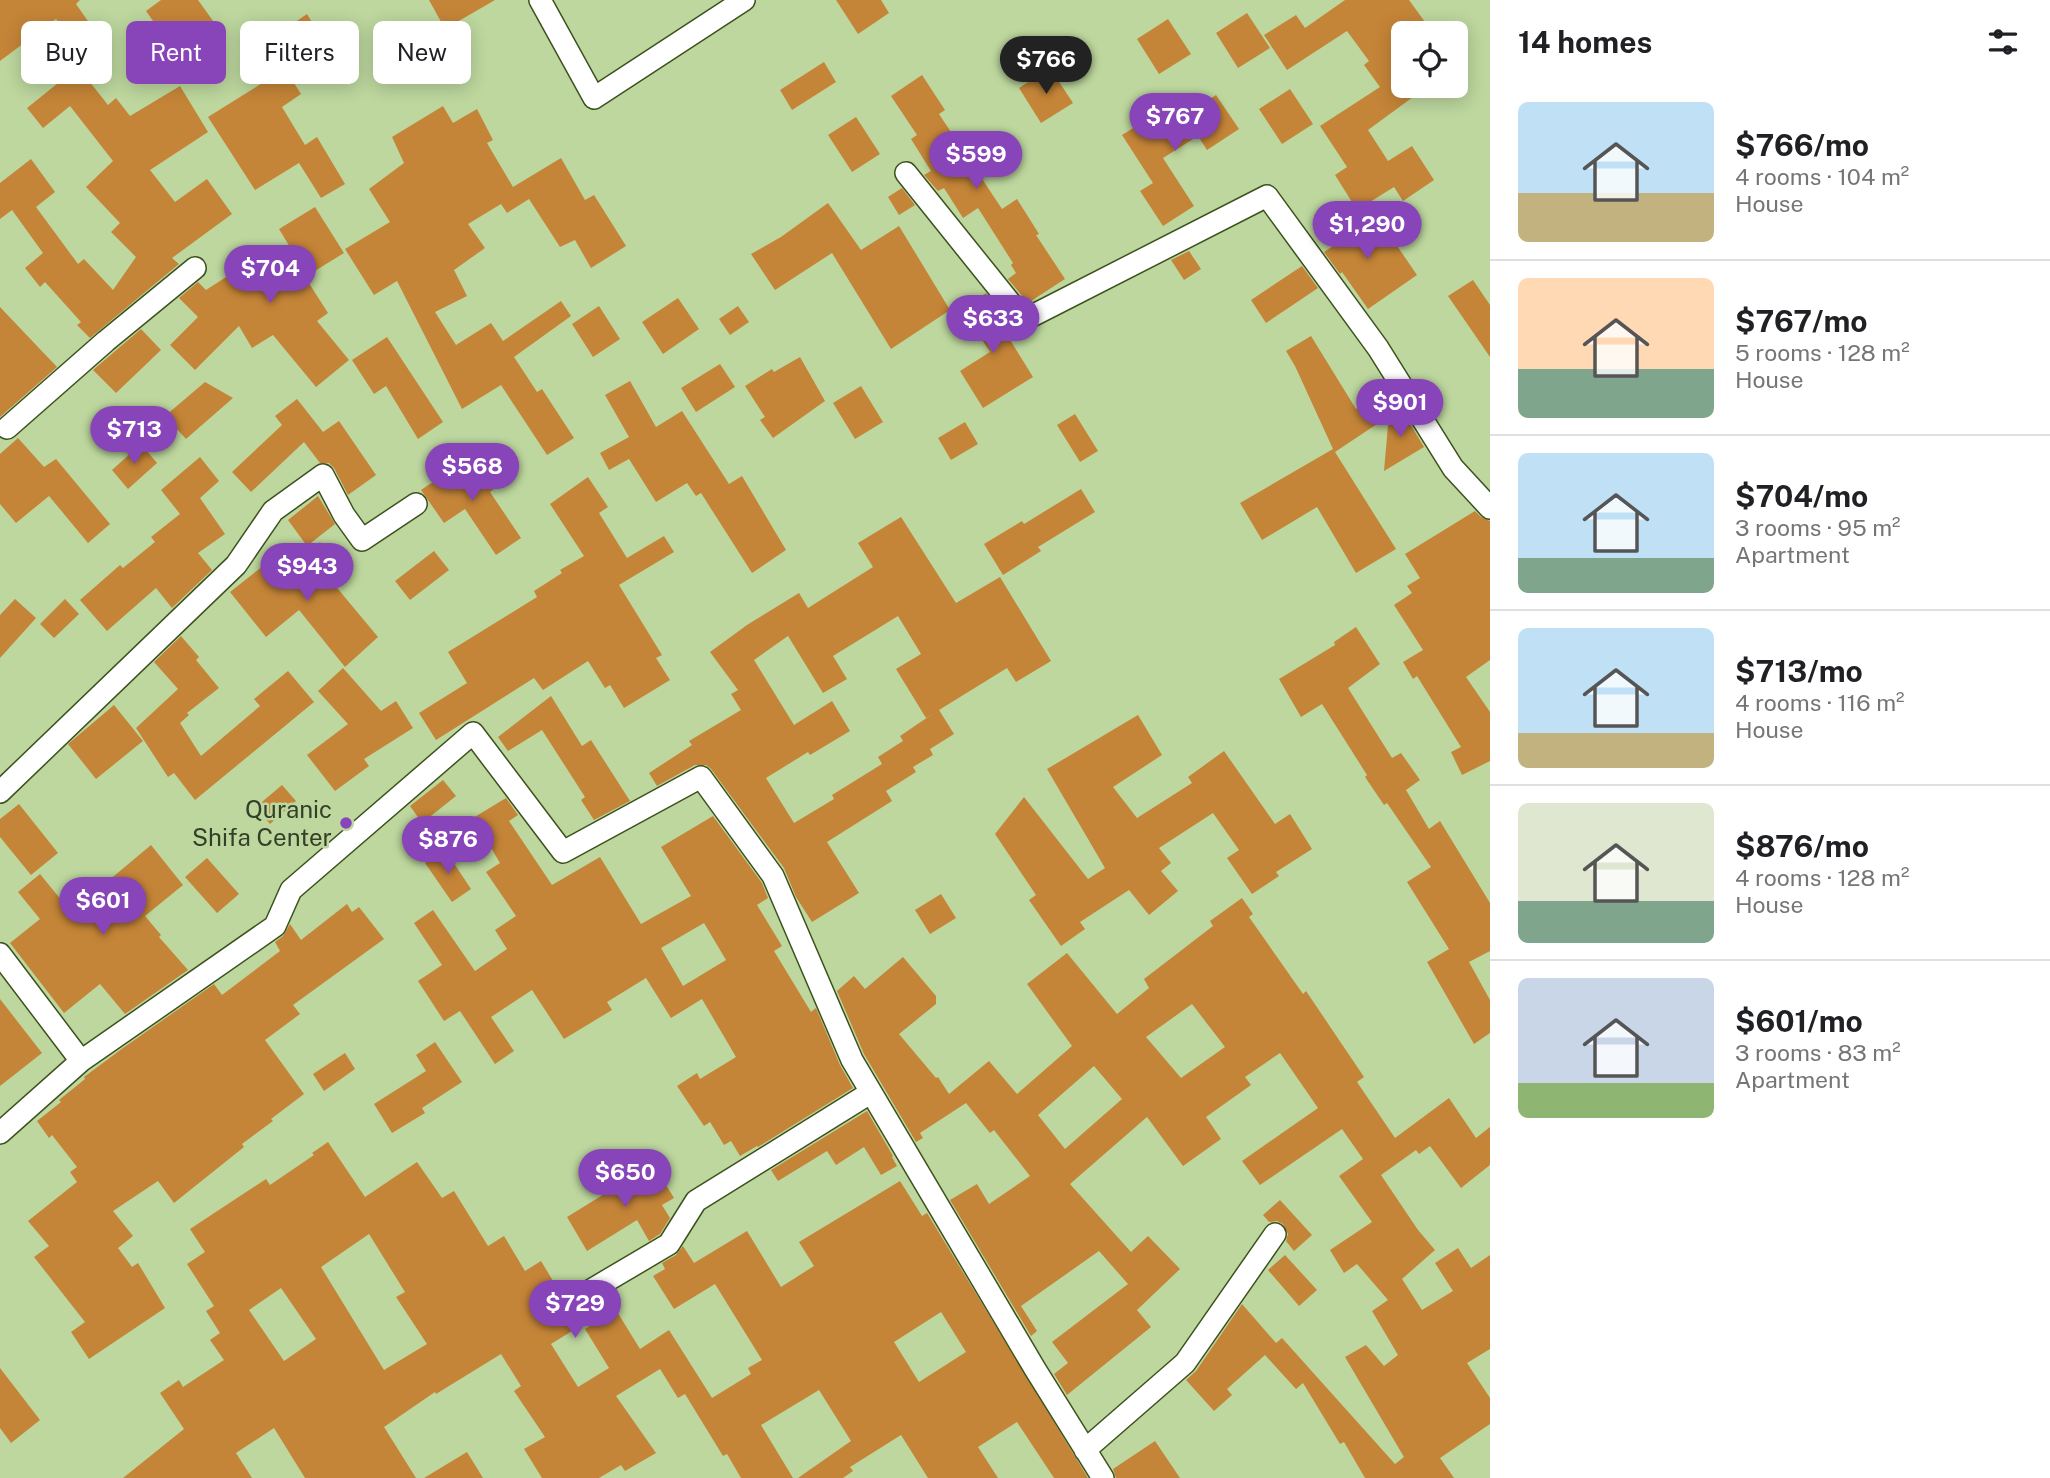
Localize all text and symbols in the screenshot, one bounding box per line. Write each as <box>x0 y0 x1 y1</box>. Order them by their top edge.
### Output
chip: Buy <box>21 21 112 84</box>
chip: Rent <box>126 21 226 84</box>
chip: Filters <box>240 21 359 84</box>
chip: New <box>373 21 471 84</box>
map controls <box>1391 21 1468 98</box>
button: locate <box>1391 21 1468 98</box>
icon: filters <box>1984 23 2022 61</box>
text: 14 homes <box>1518 24 1652 60</box>
pin: $766 <box>1005 36 1087 96</box>
text: $766 <box>1016 45 1076 72</box>
pin: $767 <box>1134 94 1216 153</box>
text: $767 <box>1145 102 1205 129</box>
text: $766/mo <box>1735 127 1869 163</box>
icon: home <box>1574 130 1658 214</box>
pin: $599 <box>935 132 1017 191</box>
text: $599 <box>945 140 1007 167</box>
text: 4 rooms · 104 m² <box>1735 163 1909 190</box>
text: House <box>1735 190 1803 217</box>
pin: $1,290 <box>1310 202 1424 261</box>
text: $1,290 <box>1329 210 1405 237</box>
pin: $704 <box>229 246 311 305</box>
text: $704 <box>240 254 300 281</box>
pin: $633 <box>952 296 1034 355</box>
text: $767/mo <box>1735 303 1868 339</box>
text: $633 <box>962 304 1024 331</box>
icon: home <box>1574 306 1658 390</box>
text: 5 rooms · 128 m² <box>1735 339 1910 366</box>
text: House <box>1735 366 1803 393</box>
pin: $901 <box>1359 380 1441 439</box>
text: $901 <box>1372 388 1428 415</box>
pin: $713 <box>93 406 175 466</box>
text: $713 <box>106 415 162 442</box>
pin: $568 <box>431 444 513 503</box>
text: $568 <box>441 452 503 479</box>
text: $704/mo <box>1735 478 1868 514</box>
icon: home <box>1574 481 1658 565</box>
text: 3 rooms · 95 m² <box>1735 514 1901 541</box>
text: Apartment <box>1735 541 1850 568</box>
pin: $943 <box>266 544 348 603</box>
text: $943 <box>276 552 338 579</box>
text: $713/mo <box>1735 653 1863 689</box>
icon: home <box>1574 656 1658 740</box>
text: 4 rooms · 116 m² <box>1735 689 1904 716</box>
text: House <box>1735 716 1803 743</box>
place label: Quranic Shifa Center <box>192 795 332 851</box>
marker: Quranic Shifa Center <box>338 815 354 831</box>
pin: $876 <box>407 816 489 876</box>
text: $876 <box>418 825 478 852</box>
text: $876/mo <box>1735 828 1869 864</box>
icon: home <box>1574 831 1658 915</box>
text: 4 rooms · 128 m² <box>1735 864 1909 891</box>
pin: $601 <box>62 878 144 937</box>
text: $601 <box>75 886 131 913</box>
text: House <box>1735 891 1803 918</box>
text: $601/mo <box>1735 1003 1863 1039</box>
icon: home <box>1574 1006 1658 1090</box>
text: 3 rooms · 83 m² <box>1735 1039 1901 1066</box>
text: Apartment <box>1735 1066 1850 1093</box>
pin: $650 <box>584 1150 666 1209</box>
text: $650 <box>594 1158 656 1185</box>
pin: $729 <box>534 1280 616 1340</box>
text: $729 <box>545 1289 605 1316</box>

